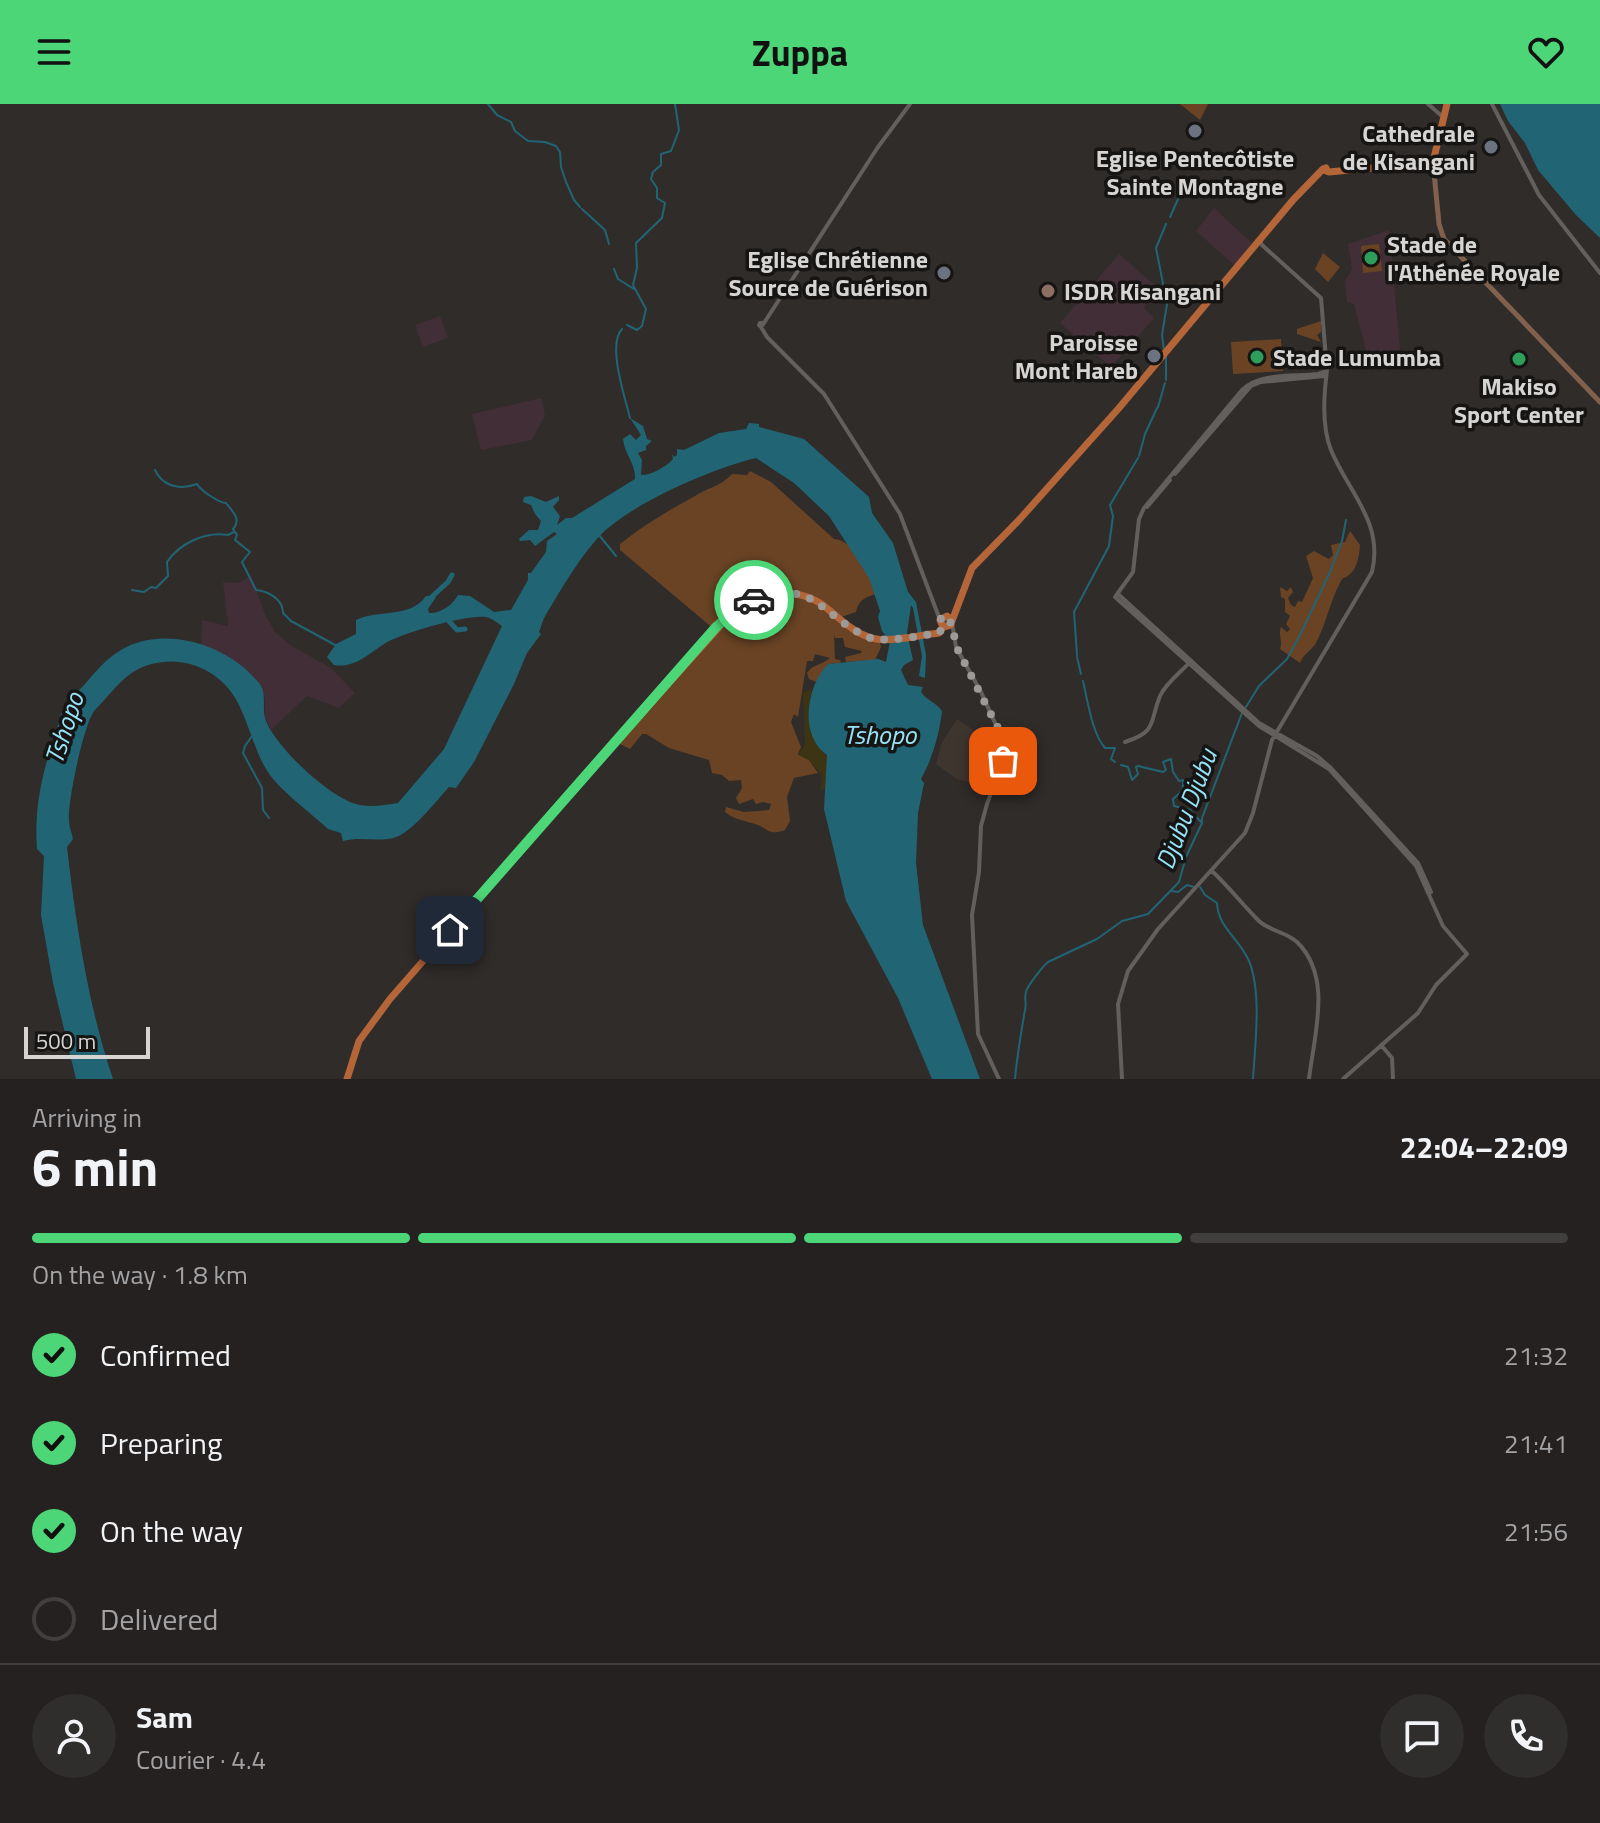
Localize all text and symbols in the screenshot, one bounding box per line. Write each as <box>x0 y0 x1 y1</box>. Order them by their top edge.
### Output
text: Zuppa <box>752 25 848 80</box>
icon: menu <box>32 30 76 74</box>
icon: heart <box>1524 30 1568 74</box>
place label: Cathedrale de Kisangani <box>1342 115 1475 179</box>
marker: Eglise Pentecôtiste Sainte Montagne <box>1186 122 1204 140</box>
marker: Cathedrale de Kisangani <box>1482 138 1500 156</box>
place label: Eglise Pentecôtiste Sainte Montagne <box>1096 140 1294 204</box>
place label: Stade de l'Athénée Royale <box>1387 226 1560 290</box>
place label: Eglise Chrétienne Source de Guérison <box>728 241 928 305</box>
marker: Stade de l'Athénée Royale <box>1362 249 1380 267</box>
marker: Eglise Chrétienne Source de Guérison <box>935 264 953 282</box>
place label: ISDR Kisangani <box>1064 273 1221 309</box>
marker: ISDR Kisangani <box>1039 282 1057 300</box>
place label: Paroisse Mont Hareb <box>1015 324 1138 388</box>
place label: Stade Lumumba <box>1273 339 1441 375</box>
marker: Paroisse Mont Hareb <box>1145 347 1163 365</box>
marker: Stade Lumumba <box>1248 348 1266 366</box>
marker: Makiso Sport Center <box>1510 350 1528 368</box>
place label: Makiso Sport Center <box>1454 368 1584 432</box>
courier <box>714 560 794 640</box>
icon: car <box>732 578 776 622</box>
water label: Tshopo <box>34 686 94 769</box>
water label: Tshopo <box>844 715 918 754</box>
pin <box>969 727 1037 795</box>
icon: bag <box>981 739 1025 783</box>
water label: Djubu Djubu <box>1145 741 1227 875</box>
pin <box>416 896 484 964</box>
icon: home <box>428 908 472 952</box>
scale bar <box>24 1023 150 1059</box>
text: 500 m <box>36 1024 96 1058</box>
text: Arriving in <box>32 1098 142 1137</box>
text: 22:04–22:09 <box>1400 1124 1568 1170</box>
text: 6 min <box>32 1127 158 1206</box>
text: On the way · 1.8 km <box>32 1255 248 1294</box>
text: Confirmed <box>100 1332 231 1378</box>
icon: check <box>32 1333 76 1377</box>
text: 21:32 <box>1504 1336 1568 1375</box>
text: Preparing <box>100 1420 222 1466</box>
icon: check <box>32 1421 76 1465</box>
text: 21:41 <box>1504 1424 1568 1463</box>
text: On the way <box>100 1508 243 1554</box>
icon: check <box>32 1509 76 1553</box>
text: 21:56 <box>1504 1512 1568 1551</box>
text: Delivered <box>100 1596 218 1642</box>
button: person <box>32 1694 116 1778</box>
text: Sam <box>136 1694 193 1740</box>
button: chat <box>1380 1694 1464 1778</box>
button: phone <box>1484 1694 1568 1778</box>
text: Courier · 4.4 <box>136 1740 266 1779</box>

